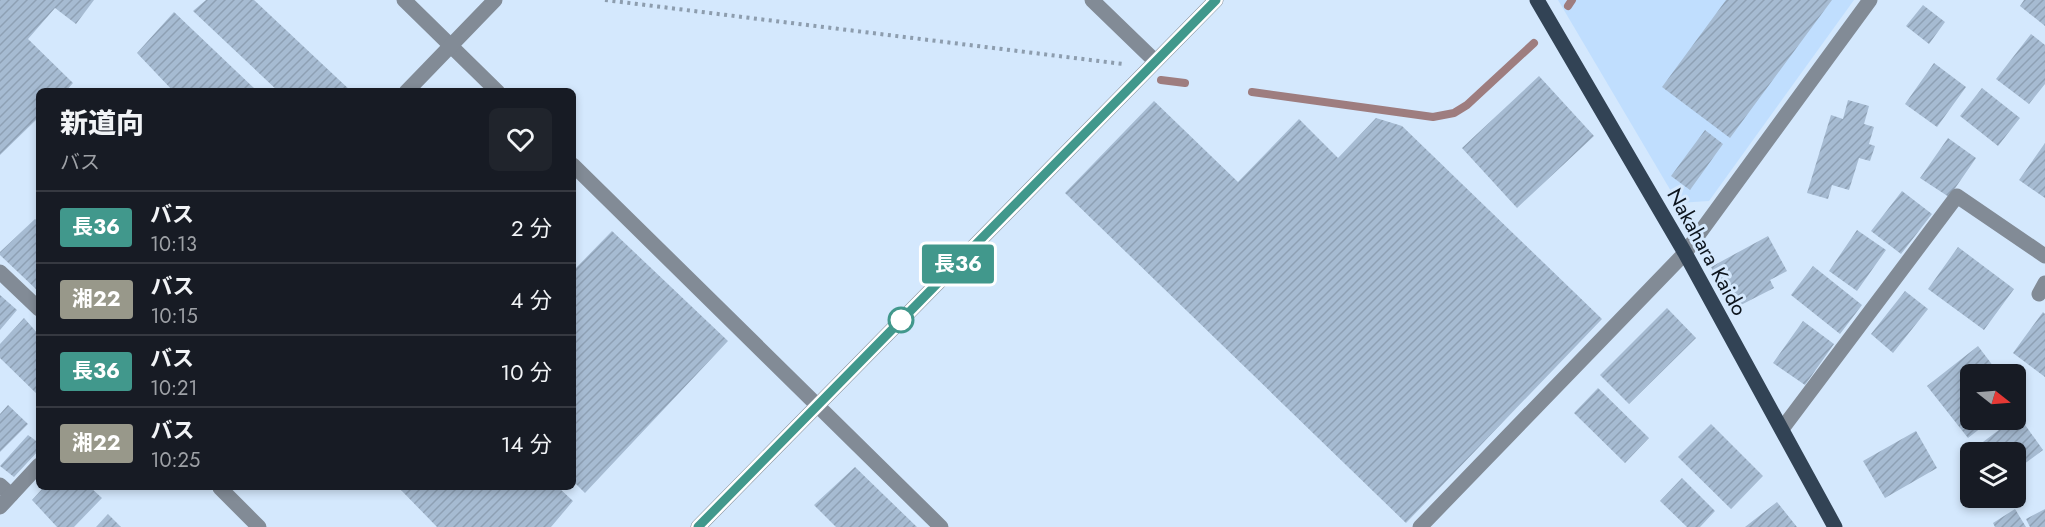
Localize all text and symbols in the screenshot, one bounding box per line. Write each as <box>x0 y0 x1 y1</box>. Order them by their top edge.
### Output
text: 新道向 <box>60 103 144 144</box>
button: heart <box>489 108 552 171</box>
text: バス <box>60 148 100 177</box>
street label: Nakahara Kaido <box>1660 183 1754 321</box>
text: バス <box>150 198 194 230</box>
text: 長36 <box>72 212 120 242</box>
text: 2 分 <box>511 212 552 244</box>
text: 10:13 <box>150 230 197 259</box>
line badge: 長36 <box>924 244 992 284</box>
text: 長36 <box>934 249 982 279</box>
text: バス <box>151 270 195 302</box>
text: 湘22 <box>72 284 121 314</box>
text: 4 分 <box>511 284 552 316</box>
text: 10:15 <box>151 302 198 331</box>
unlabelled marker <box>888 307 914 333</box>
text: バス <box>150 342 194 374</box>
text: 長36 <box>72 356 120 386</box>
text: 10 分 <box>500 356 552 388</box>
north arrow <box>1960 364 2026 430</box>
map controls <box>1960 364 2026 508</box>
text: 10:21 <box>150 374 197 403</box>
text: バス <box>151 414 195 446</box>
text: 湘22 <box>72 428 121 458</box>
text: 14 分 <box>501 428 552 460</box>
button: layers <box>1960 442 2026 508</box>
text: 10:25 <box>151 446 200 475</box>

